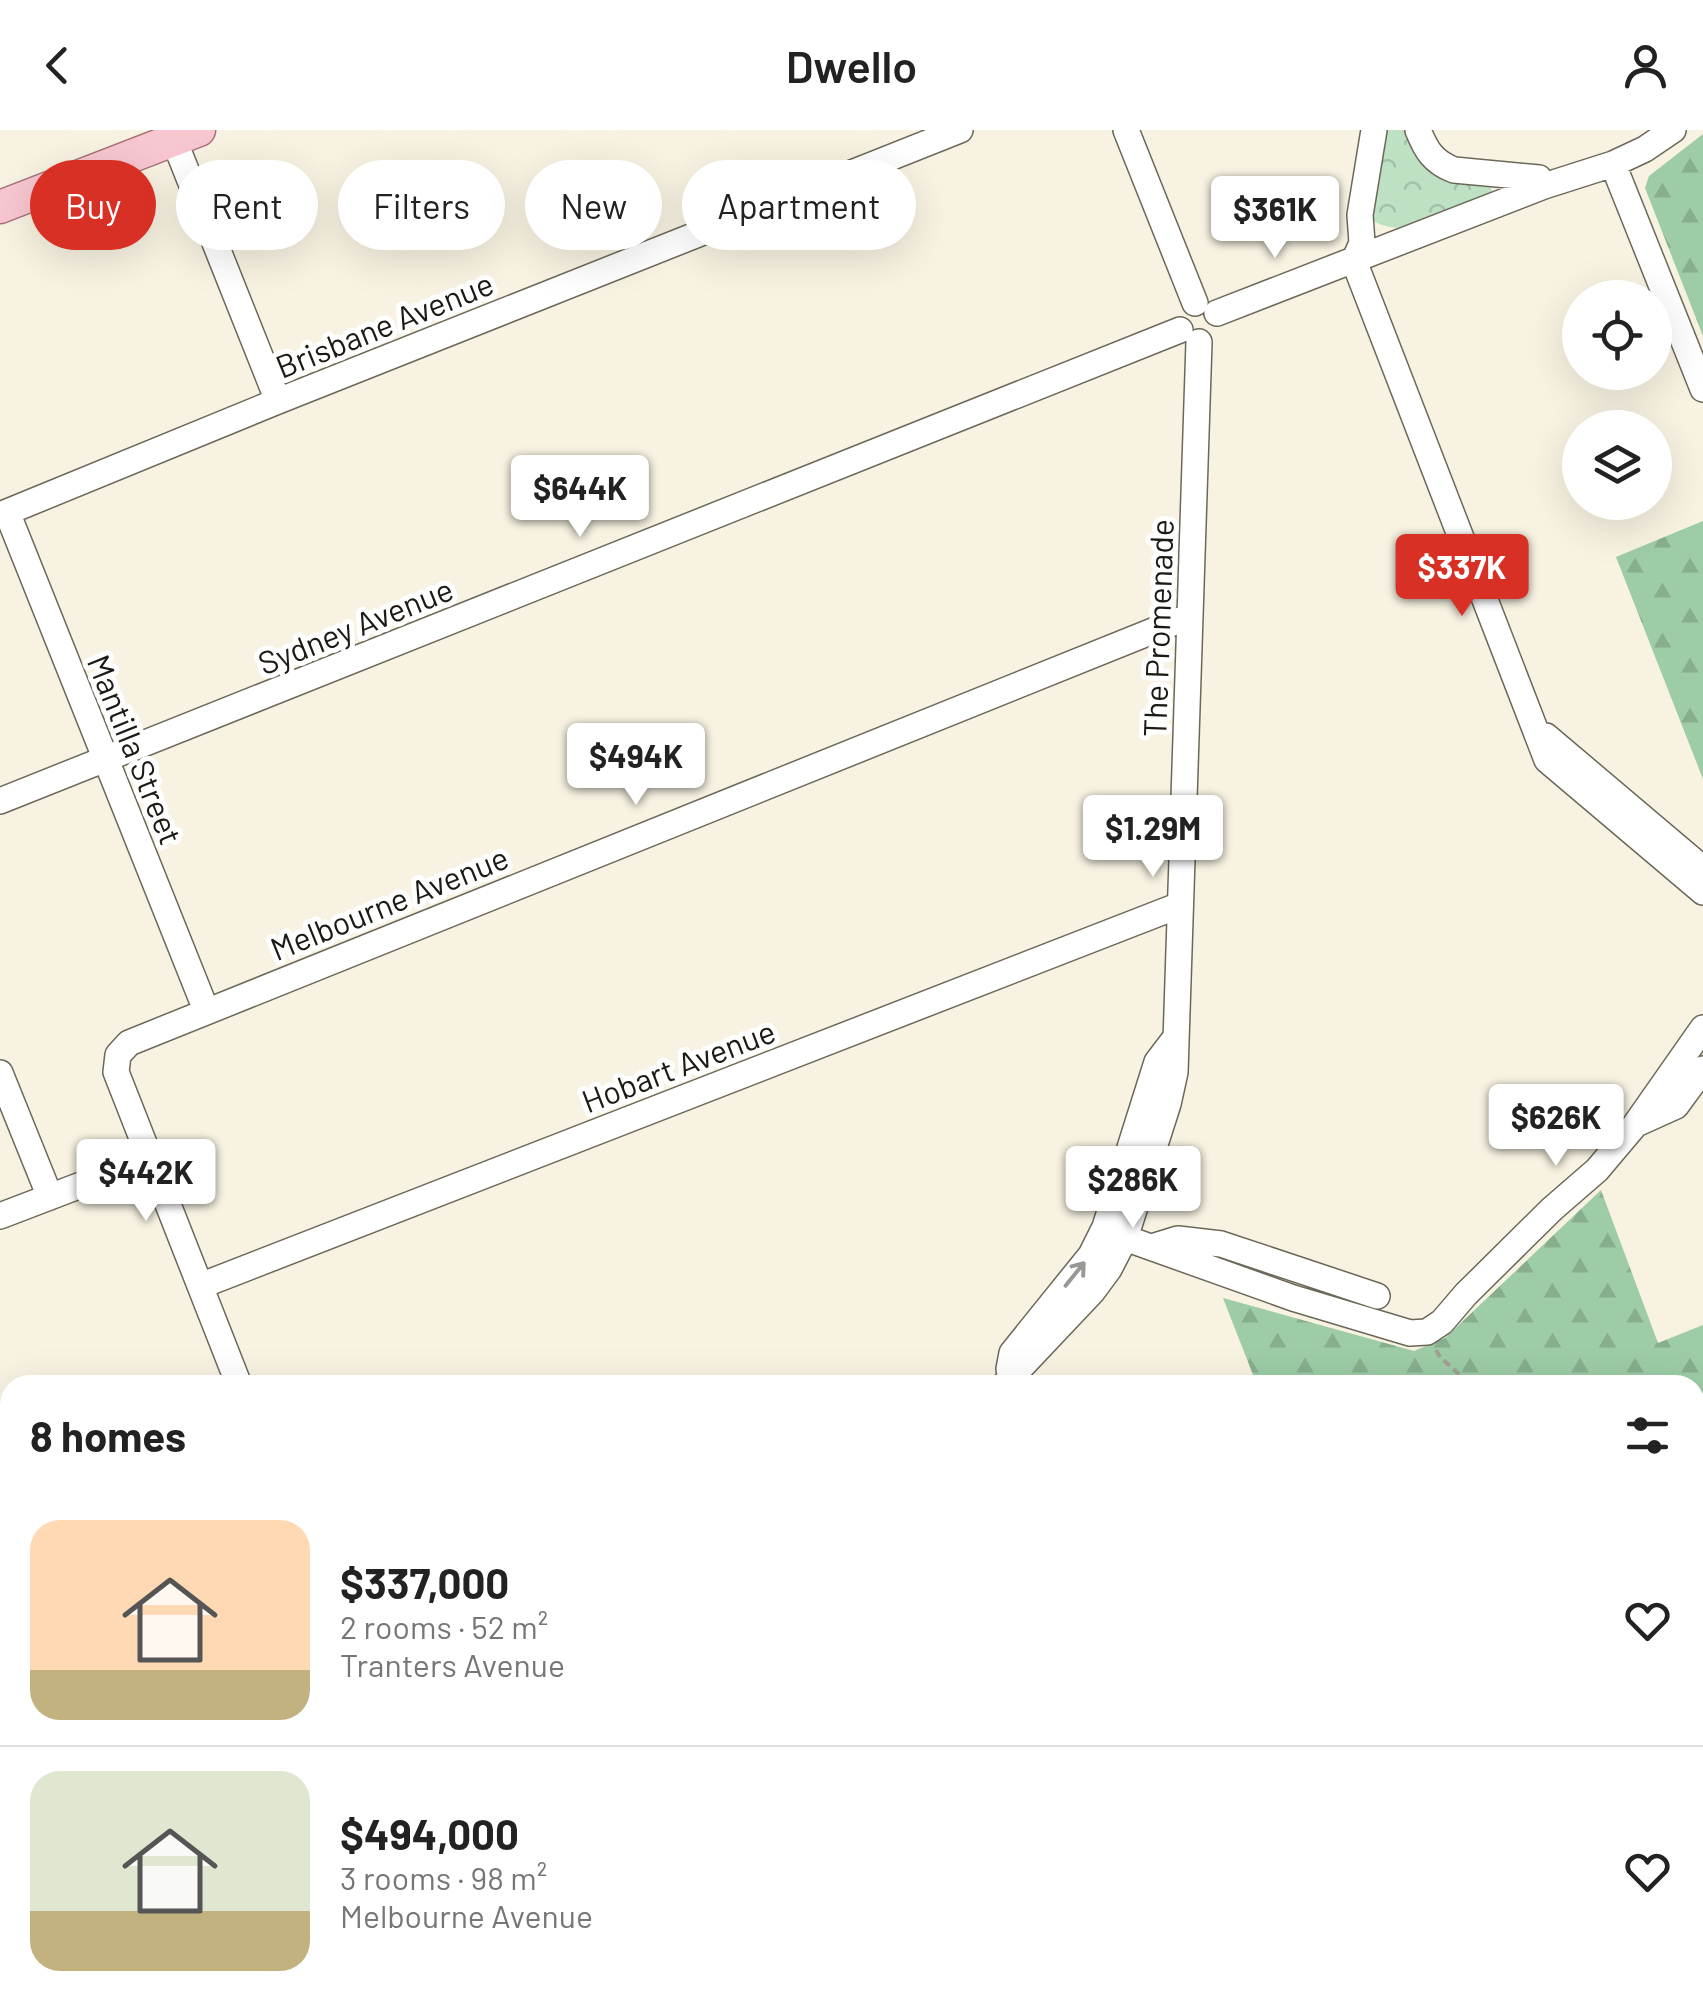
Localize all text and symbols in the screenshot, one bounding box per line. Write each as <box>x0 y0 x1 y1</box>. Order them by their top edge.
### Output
icon: back <box>30 38 85 93</box>
text: Dwello <box>786 38 917 92</box>
icon: person <box>1618 38 1673 93</box>
chip: Buy <box>30 160 156 250</box>
chip: Rent <box>176 160 318 250</box>
chip: Filters <box>338 160 505 250</box>
chip: New <box>525 160 662 250</box>
chip: Apartment <box>682 160 916 250</box>
pin: $361K <box>1205 176 1345 261</box>
text: $361K <box>1233 189 1317 227</box>
street label: Brisbane Avenue <box>270 263 498 385</box>
map controls <box>1562 280 1672 520</box>
button: locate <box>1562 280 1672 390</box>
button: layers <box>1562 410 1672 520</box>
pin: $644K <box>510 455 650 540</box>
text: $644K <box>533 468 627 506</box>
street label: The Promenade <box>1134 518 1180 738</box>
pin: $337K <box>1392 534 1532 619</box>
text: $337K <box>1418 547 1506 585</box>
street label: Sydney Avenue <box>252 569 458 681</box>
street label: Mantilla Street <box>81 649 191 849</box>
pin: $494K <box>566 723 706 808</box>
text: $494K <box>589 736 683 774</box>
pin: $1.29M <box>1072 795 1234 880</box>
text: $1.29M <box>1105 808 1201 846</box>
street label: Melbourne Avenue <box>265 837 513 967</box>
street label: Hobart Avenue <box>576 1011 780 1119</box>
pin: $626K <box>1486 1084 1626 1169</box>
text: $626K <box>1511 1097 1601 1135</box>
pin: $442K <box>76 1139 216 1224</box>
pin: $286K <box>1063 1146 1203 1231</box>
text: $442K <box>99 1152 193 1190</box>
text: $286K <box>1088 1159 1178 1197</box>
one-way arrow <box>1064 1262 1086 1288</box>
icon: filters <box>1620 1408 1675 1463</box>
text: 8 homes <box>30 1410 186 1460</box>
text: $337,000 <box>340 1557 509 1607</box>
icon: home <box>110 1560 230 1680</box>
icon: heart <box>1620 1593 1675 1648</box>
text: 2 rooms · 52 m² <box>340 1607 548 1645</box>
text: Tranters Avenue <box>340 1645 565 1683</box>
text: $494,000 <box>340 1808 519 1858</box>
icon: home <box>110 1811 230 1931</box>
icon: heart <box>1620 1844 1675 1899</box>
text: 3 rooms · 98 m² <box>340 1858 547 1896</box>
text: Melbourne Avenue <box>340 1896 593 1934</box>

